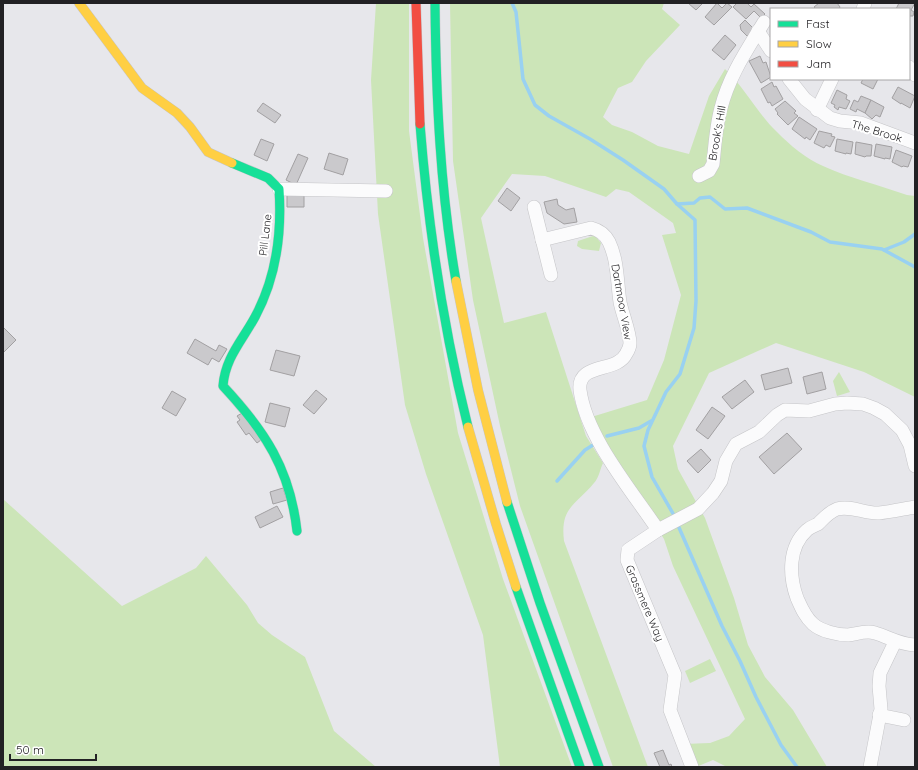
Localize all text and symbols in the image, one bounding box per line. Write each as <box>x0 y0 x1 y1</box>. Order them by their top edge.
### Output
legend <box>770 8 910 80</box>
text: Fast <box>806 16 830 31</box>
text: Slow <box>806 36 832 51</box>
text: Jam <box>806 56 831 71</box>
street label: Brook's Hill <box>705 104 729 162</box>
street label: The Brook <box>850 117 904 145</box>
street label: Pill Lane <box>255 213 275 257</box>
street label: Dartmoor View <box>608 263 636 341</box>
street label: Grassmere Way <box>623 563 667 643</box>
scale bar <box>10 736 96 762</box>
text: 50 m <box>16 742 44 757</box>

